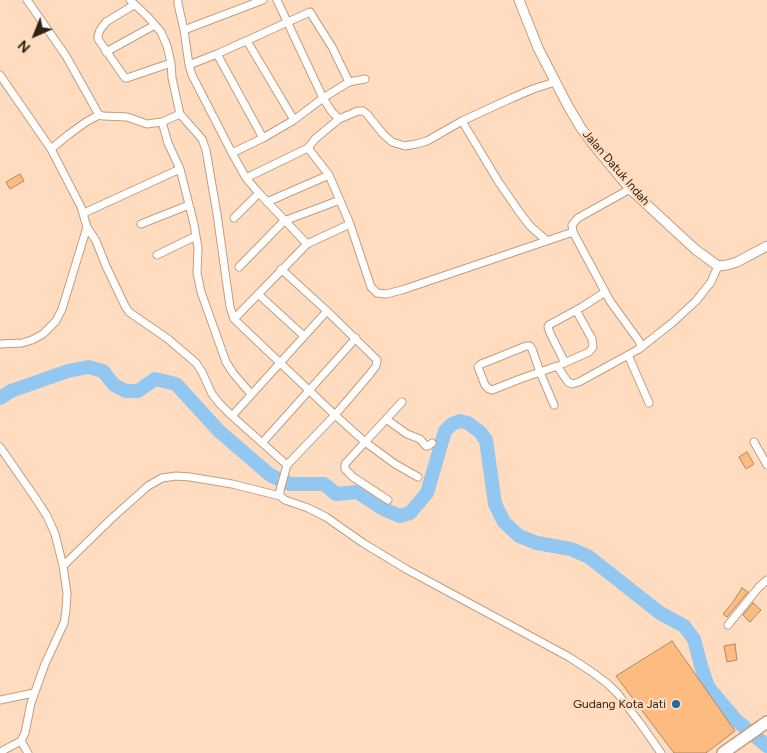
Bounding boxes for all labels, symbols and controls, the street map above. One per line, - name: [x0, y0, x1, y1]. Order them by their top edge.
- north arrow: [10, 10, 60, 60]
- text: N: [14, 36, 34, 56]
- street label: Jalan Datuk Indah: [579, 127, 653, 209]
- place label: Gudang Kota Jati: [573, 697, 666, 711]
- marker: Gudang Kota Jati: [670, 698, 682, 710]

